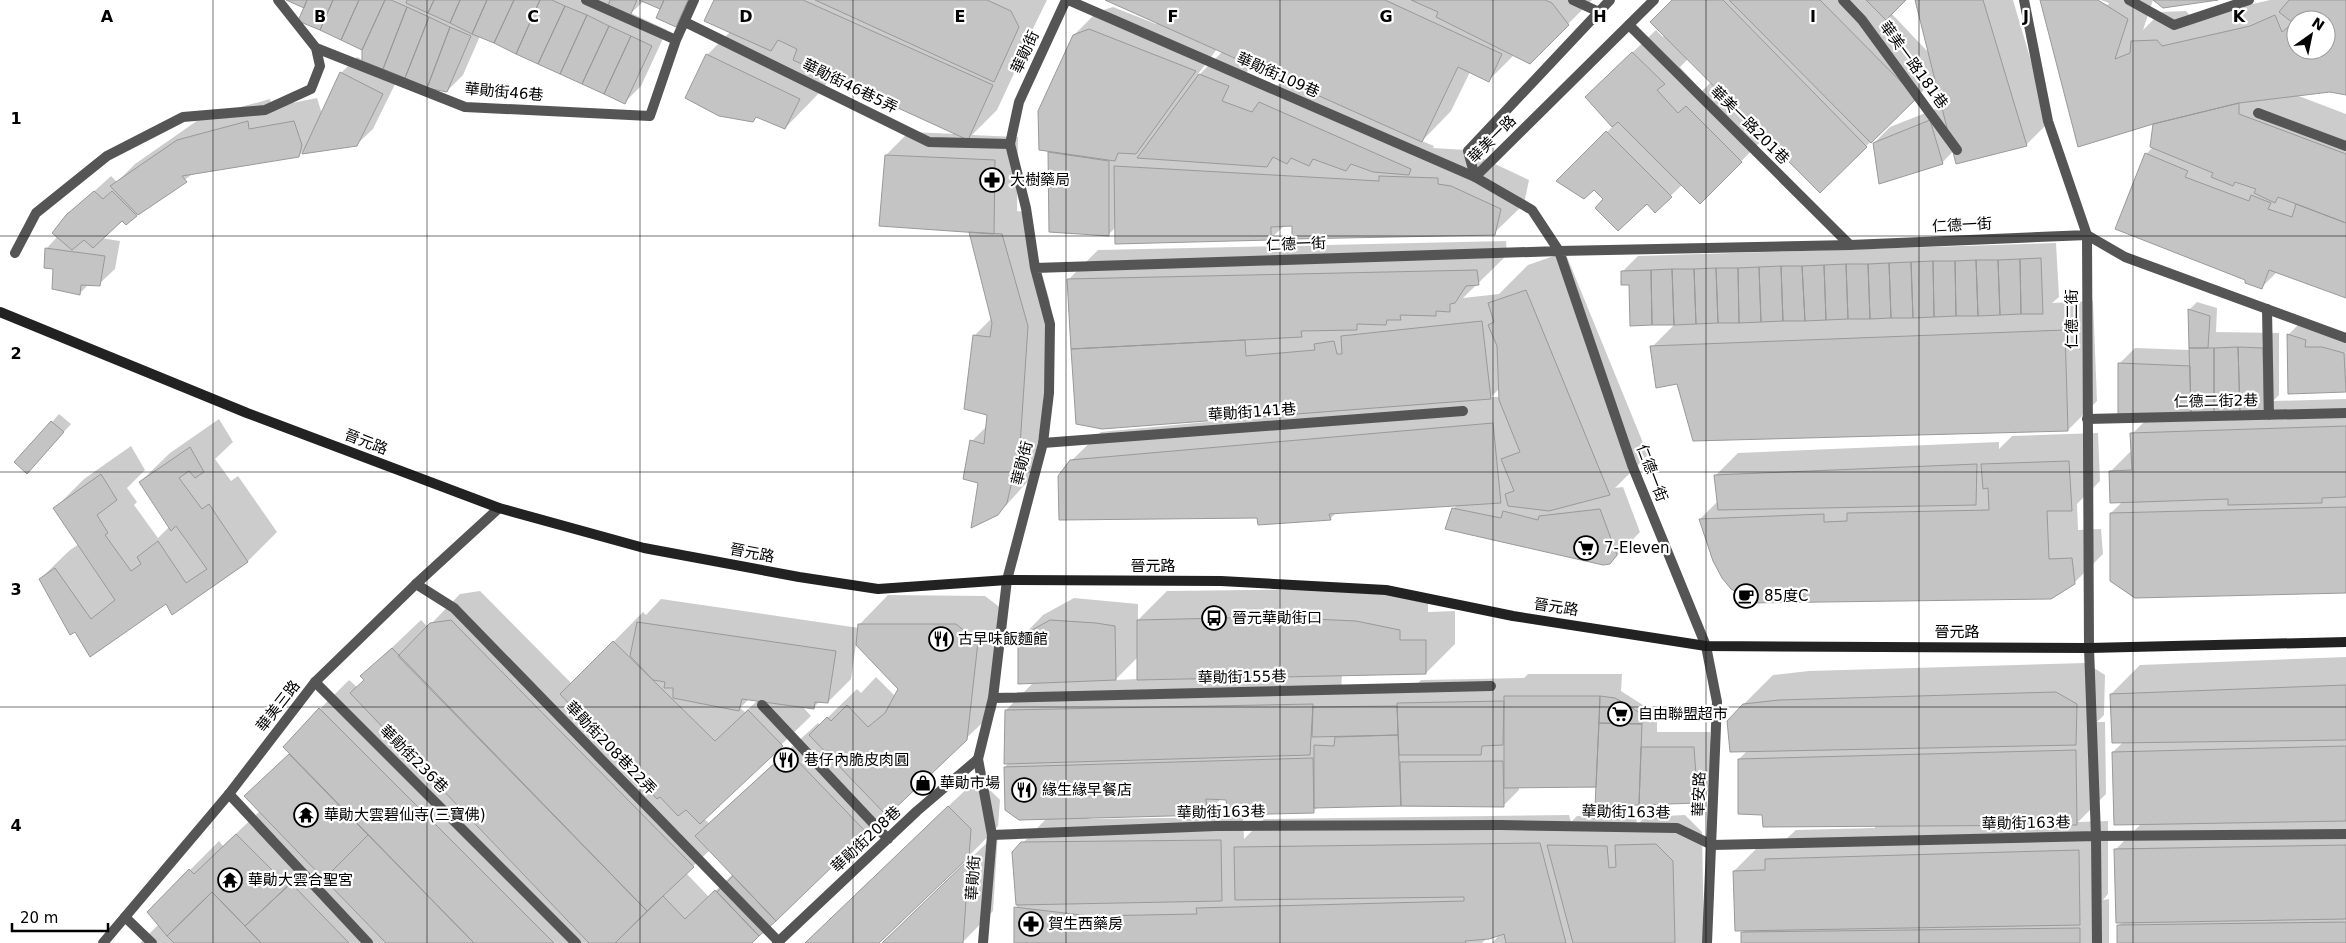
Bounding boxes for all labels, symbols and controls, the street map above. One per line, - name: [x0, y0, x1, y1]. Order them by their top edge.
- text: A: [101, 7, 114, 26]
- text: B: [314, 7, 326, 26]
- text: C: [527, 7, 539, 26]
- text: D: [739, 7, 753, 26]
- text: E: [955, 7, 965, 26]
- text: F: [1168, 7, 1178, 26]
- text: G: [1379, 7, 1393, 26]
- text: H: [1593, 7, 1607, 26]
- text: I: [1810, 7, 1816, 26]
- text: J: [2022, 7, 2029, 26]
- text: K: [2233, 7, 2246, 26]
- north arrow: [2286, 10, 2336, 60]
- text: N: [2309, 14, 2327, 34]
- street label: 華美一路181巷: [1876, 18, 1952, 112]
- street label: 華勛街: [1007, 28, 1043, 76]
- street label: 華勛街109巷: [1234, 49, 1322, 101]
- street label: 華勛街46巷5弄: [799, 55, 901, 117]
- street label: 華勛街46巷: [464, 80, 544, 104]
- street label: 華美一路201巷: [1707, 82, 1793, 168]
- text: 1: [10, 109, 22, 128]
- street label: 華美一路: [1464, 111, 1520, 167]
- pharmacy icon: 大樹藥局: [979, 167, 1005, 193]
- place label: 大樹藥局: [1010, 171, 1070, 189]
- street label: 仁德一街: [1932, 214, 1992, 236]
- street label: 仁德一街: [1266, 234, 1326, 254]
- street label: 仁德二街: [2063, 289, 2081, 349]
- text: 2: [10, 344, 22, 363]
- street label: 仁德二街2巷: [2174, 391, 2258, 411]
- street label: 華勛街141巷: [1207, 400, 1297, 424]
- street label: 晉元路: [342, 426, 390, 458]
- street label: 華勛街: [1008, 439, 1036, 487]
- street label: 仁德一街: [1633, 442, 1671, 504]
- supermarket icon: 7-Eleven: [1573, 535, 1599, 561]
- place label: 7-Eleven: [1604, 539, 1669, 557]
- street label: 晉元路: [728, 540, 776, 566]
- street label: 晉元路: [1130, 557, 1176, 575]
- text: 3: [10, 580, 22, 599]
- cafe icon: 85度C: [1733, 583, 1759, 609]
- place label: 85度C: [1764, 587, 1809, 605]
- street label: 晉元路: [1532, 595, 1580, 619]
- bus stop icon: 晉元華勛街口: [1201, 605, 1227, 631]
- place label: 晉元華勛街口: [1232, 609, 1322, 627]
- street label: 晉元路: [1934, 623, 1980, 641]
- restaurant icon: 古早味飯麵館: [928, 626, 954, 652]
- place label: 古早味飯麵館: [958, 630, 1048, 648]
- street label: 華勛街155巷: [1198, 667, 1286, 687]
- street label: 華美三路: [252, 677, 304, 735]
- street label: 華勛街208巷22弄: [562, 698, 660, 798]
- supermarket icon: 自由聯盟超市: [1607, 701, 1633, 727]
- place label: 自由聯盟超市: [1638, 705, 1728, 723]
- street label: 華勛街236巷: [376, 721, 452, 797]
- restaurant icon: 巷仔內脆皮肉圓: [773, 747, 799, 773]
- place label: 巷仔內脆皮肉圓: [804, 751, 909, 769]
- shop icon: 華勛市場: [910, 770, 936, 796]
- street label: 華安路: [1689, 771, 1709, 817]
- place label: 華勛市場: [940, 774, 1000, 792]
- restaurant icon: 緣生緣早餐店: [1011, 777, 1037, 803]
- place label: 緣生緣早餐店: [1042, 781, 1132, 799]
- temple icon: 華勛大雲碧仙寺(三寶佛): [293, 802, 319, 828]
- street label: 華勛街208巷: [827, 802, 905, 876]
- street label: 華勛街163巷: [1177, 802, 1265, 822]
- street label: 華勛街163巷: [1582, 802, 1670, 822]
- place label: 華勛大雲碧仙寺(三寶佛): [324, 806, 486, 824]
- street label: 華勛街163巷: [1982, 813, 2070, 833]
- text: 4: [10, 816, 22, 835]
- street label: 華勛街: [962, 855, 984, 901]
- temple icon: 華勛大雲合聖宮: [217, 867, 243, 893]
- place label: 華勛大雲合聖宮: [248, 871, 353, 889]
- scale bar: [12, 900, 109, 932]
- text: 20 m: [20, 909, 58, 927]
- pharmacy icon: 賀生西藥房: [1018, 911, 1044, 937]
- place label: 賀生西藥房: [1048, 915, 1123, 933]

